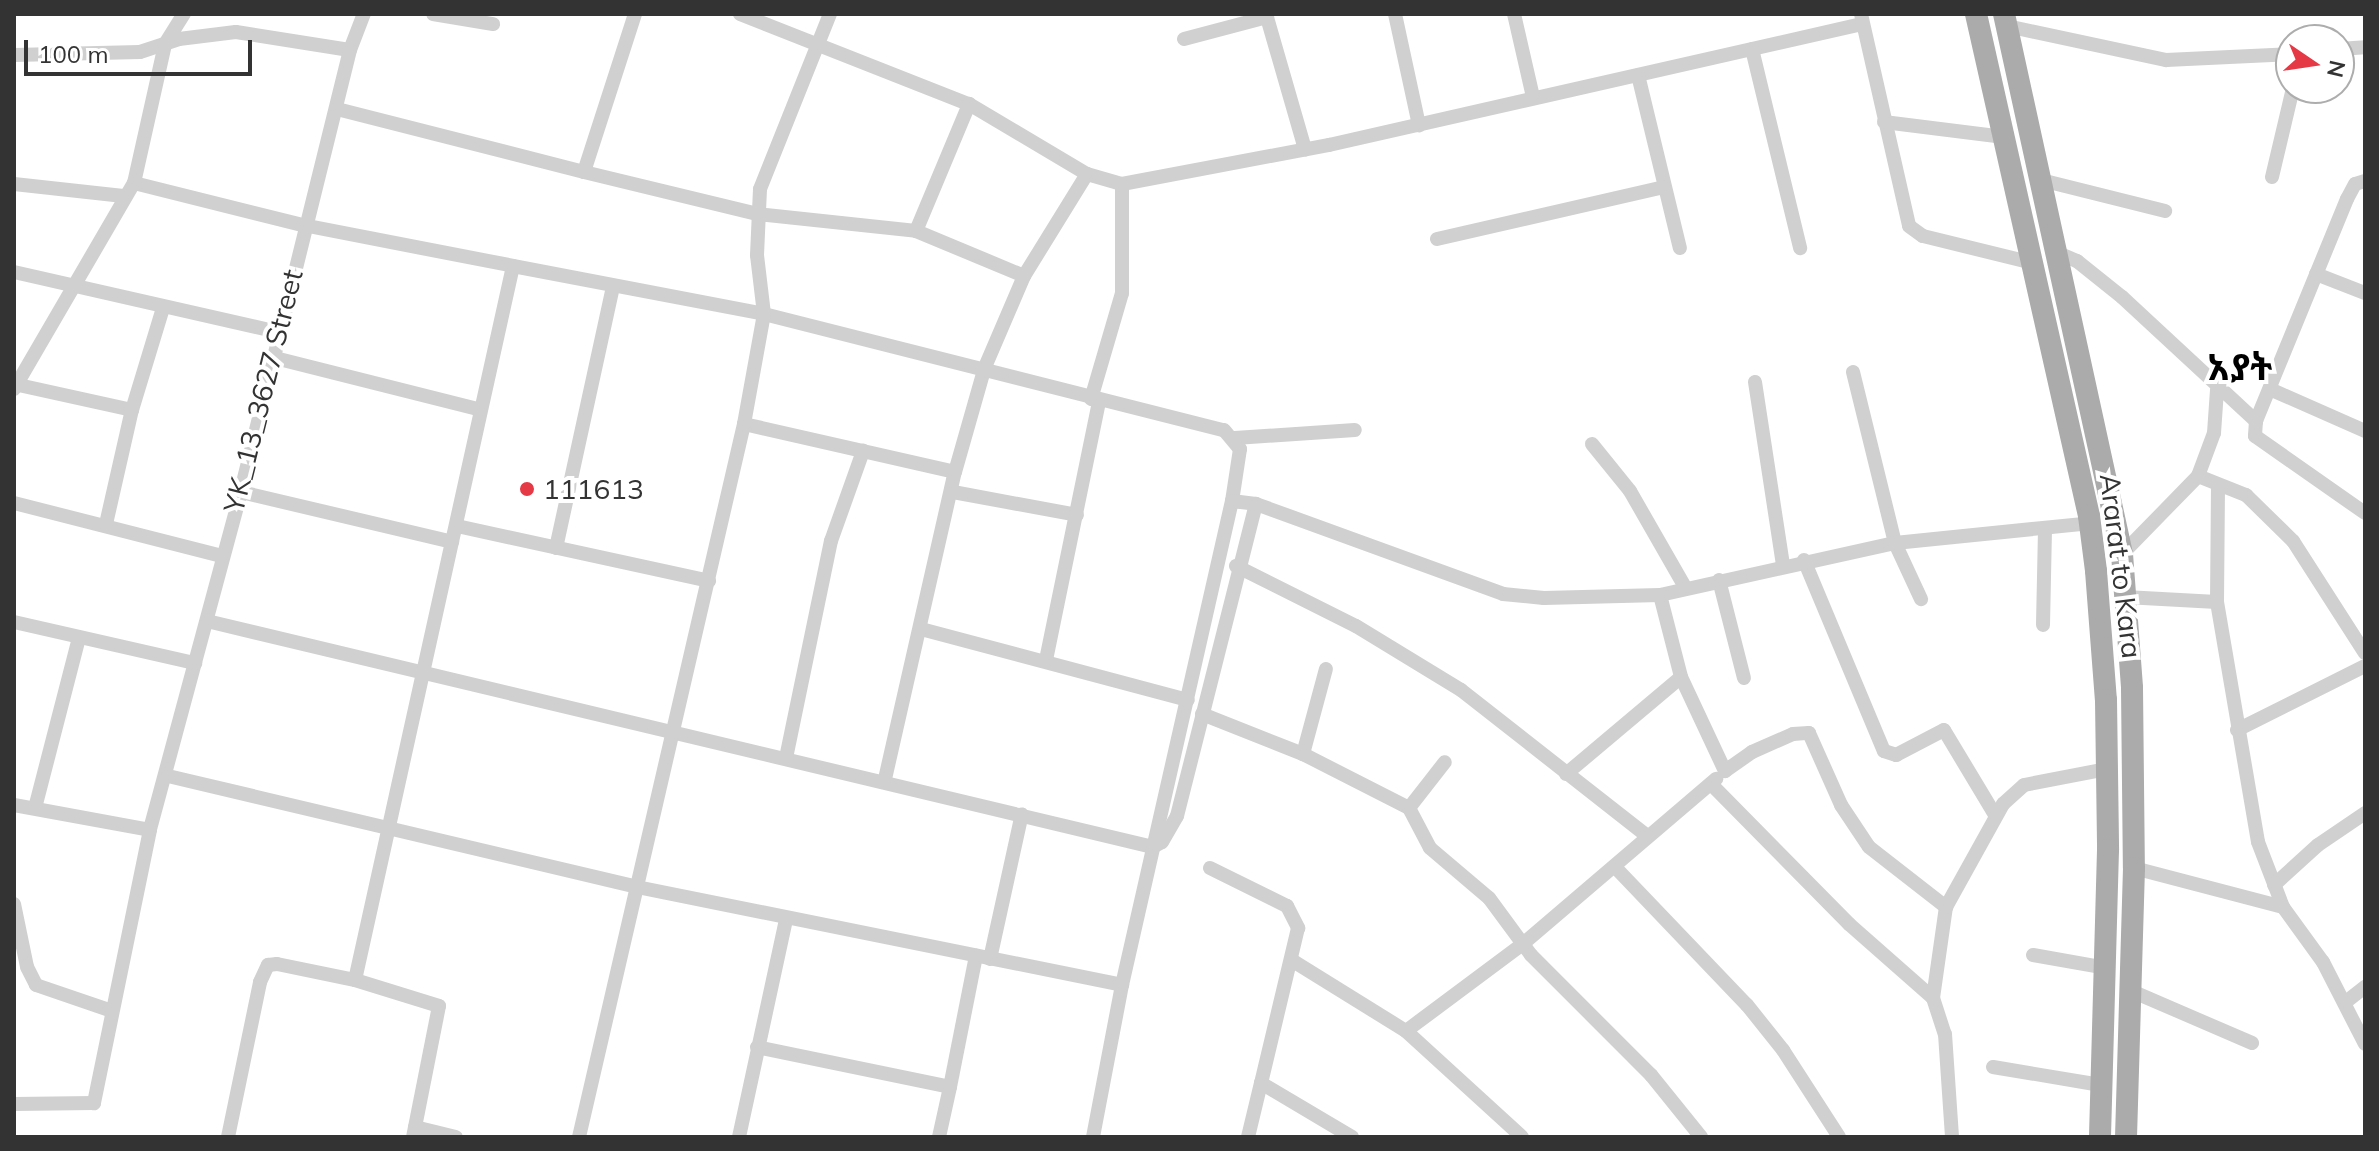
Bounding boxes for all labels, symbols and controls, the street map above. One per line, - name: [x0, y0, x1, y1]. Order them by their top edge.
- scale bar: [28, 24, 256, 74]
- north arrow: [2275, 24, 2355, 104]
- text: 100 m: [38, 39, 109, 69]
- text: N: [2321, 58, 2352, 80]
- street label: YK_13_3627 Street: [217, 266, 309, 516]
- district label: አያት: [2208, 345, 2272, 389]
- place label: 111613: [543, 472, 644, 506]
- street label: Ararat to Kara: [2093, 472, 2149, 660]
- marker: 111613: [518, 480, 536, 498]

